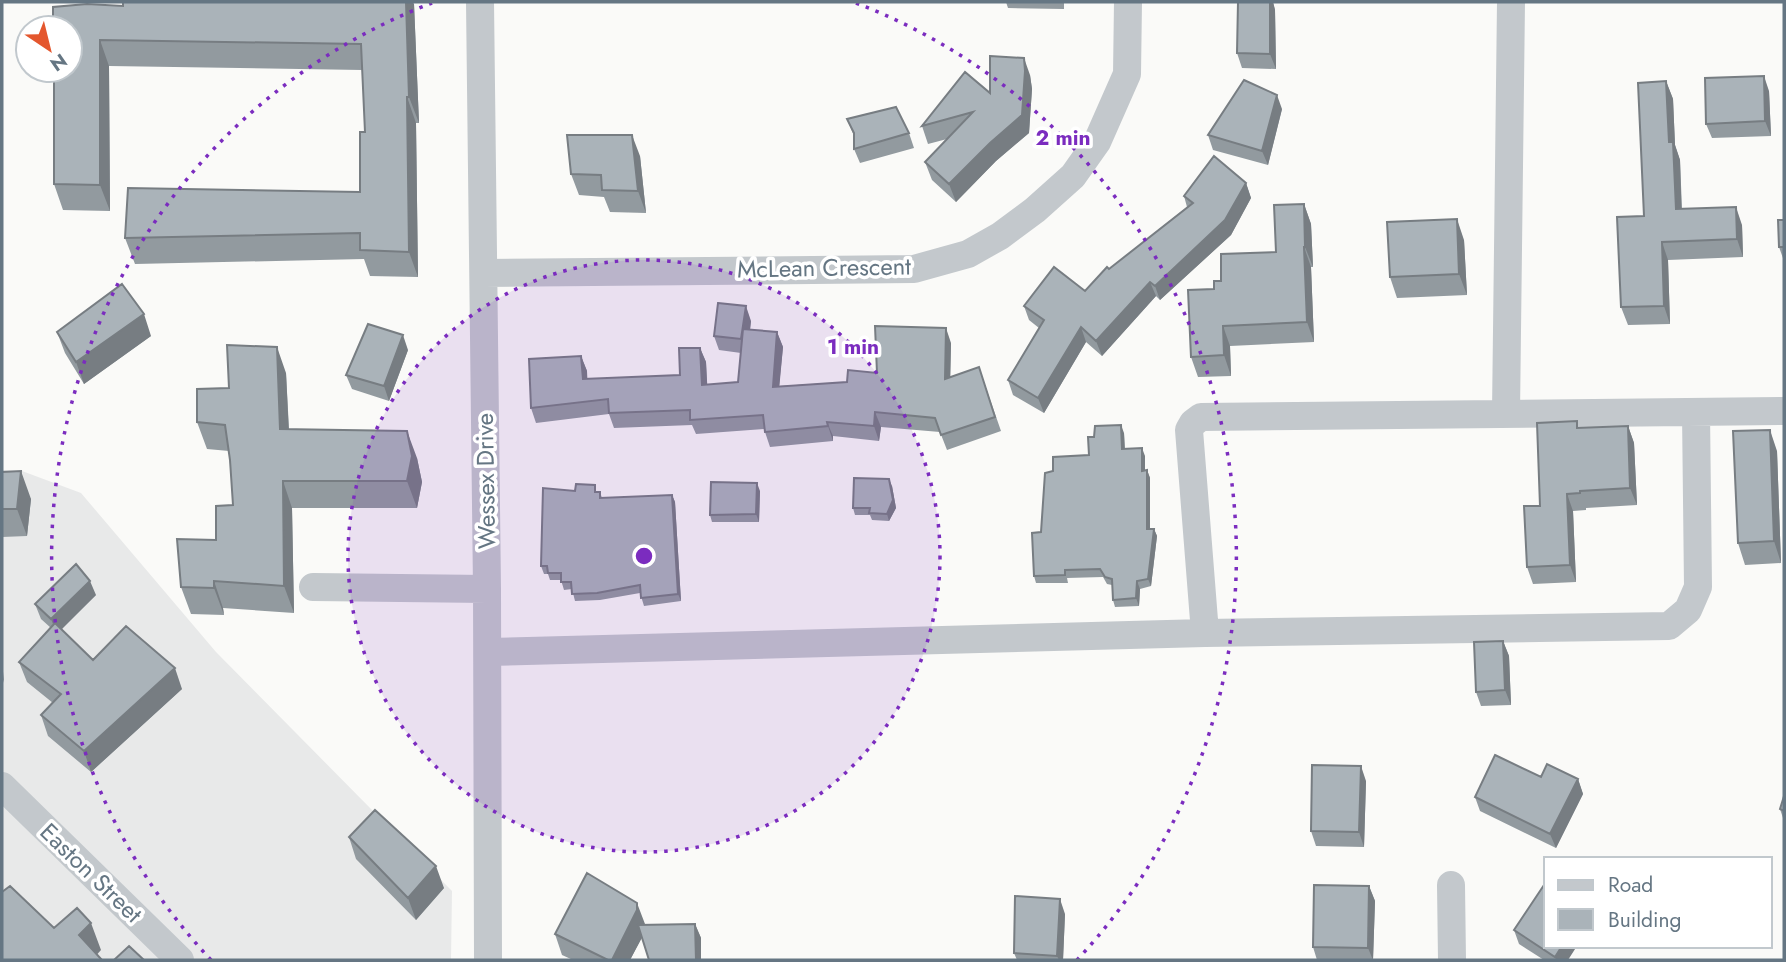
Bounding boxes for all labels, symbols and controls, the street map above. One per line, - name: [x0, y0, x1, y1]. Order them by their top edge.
- north arrow: [14, 14, 84, 84]
- text: N: [45, 47, 72, 78]
- text: 2 min: [1035, 123, 1091, 153]
- street label: McLean Crescent: [737, 248, 911, 287]
- text: 1 min: [827, 332, 879, 362]
- street label: Wessex Drive: [467, 413, 504, 549]
- centre of rings: [632, 544, 656, 568]
- street label: Easton Street: [32, 815, 151, 931]
- legend: [1544, 857, 1772, 948]
- text: Road: [1608, 870, 1653, 900]
- text: Building: [1608, 905, 1681, 935]

